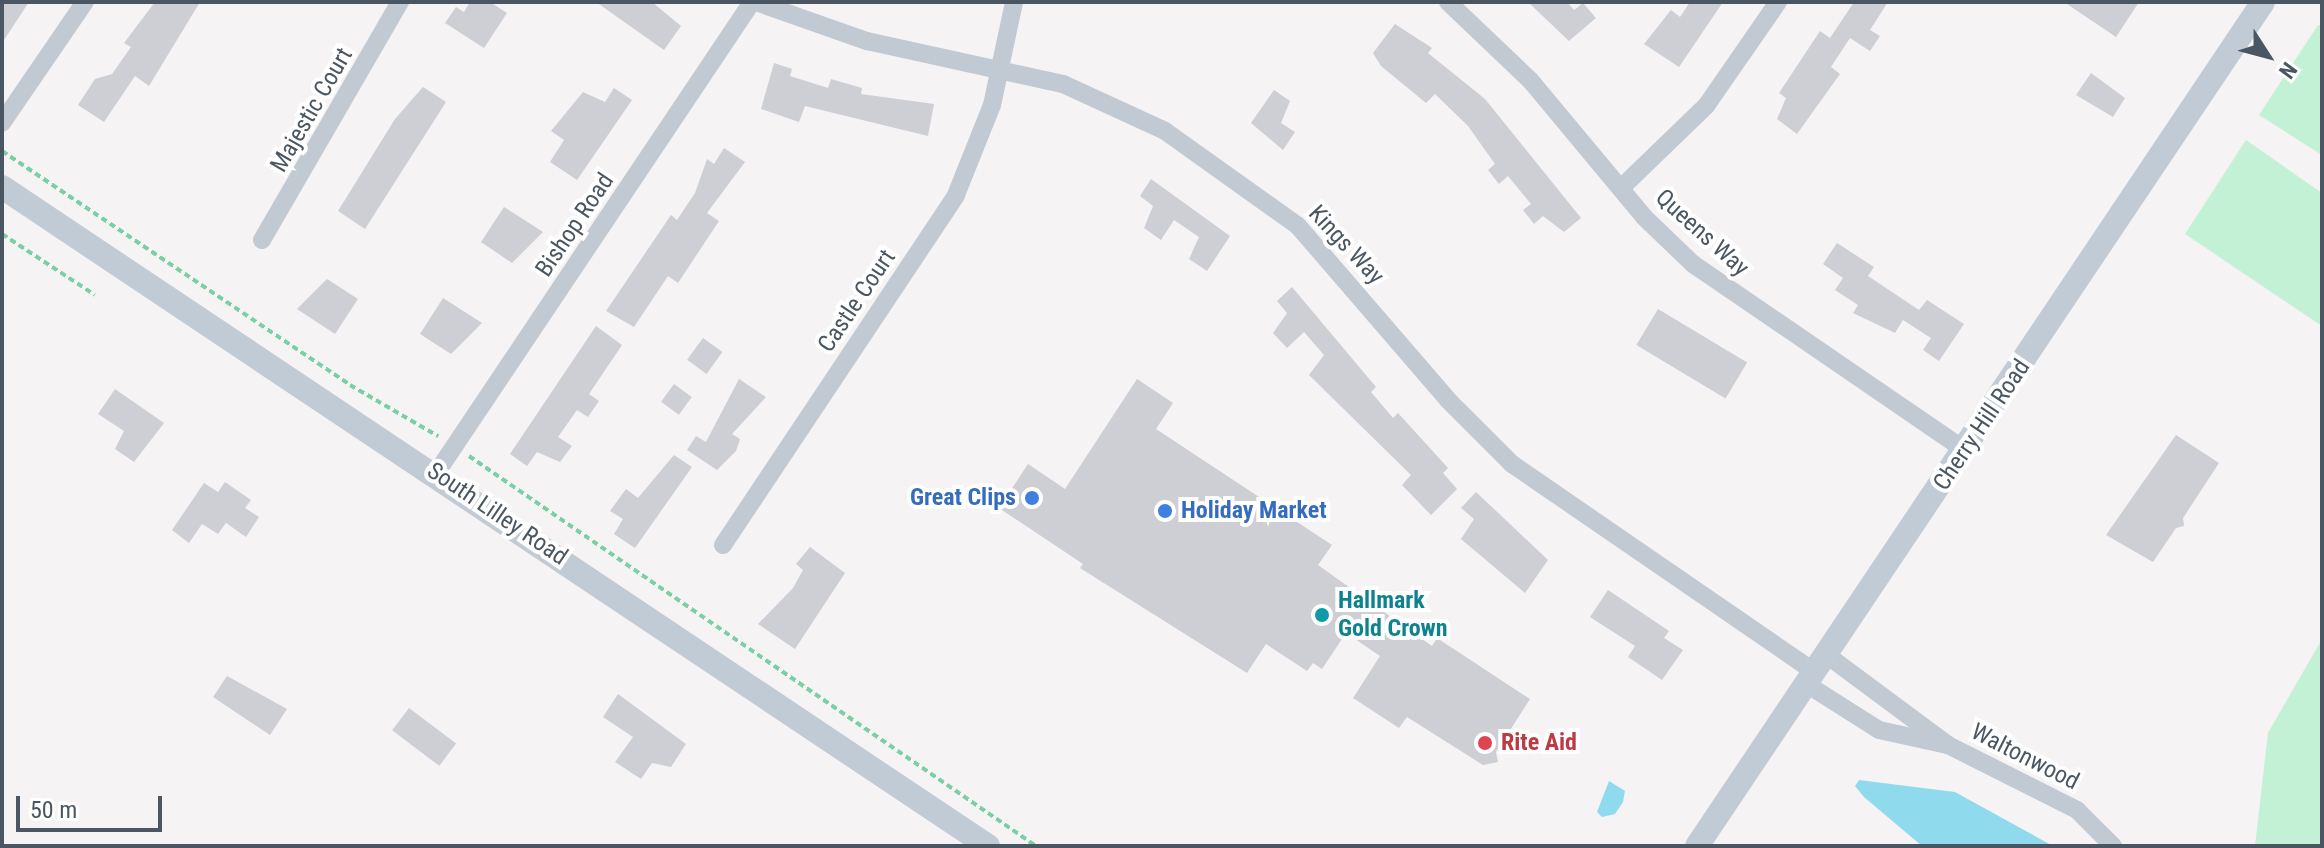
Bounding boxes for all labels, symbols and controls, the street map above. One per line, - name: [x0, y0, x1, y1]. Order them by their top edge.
- north arrow: [2228, 16, 2308, 96]
- street label: Majestic Court: [265, 43, 359, 177]
- text: N: [2274, 58, 2302, 83]
- street label: Bishop Road: [530, 168, 620, 282]
- street label: Queens Way: [1649, 184, 1755, 282]
- street label: Kings Way: [1302, 199, 1390, 291]
- street label: Castle Court: [812, 244, 902, 358]
- street label: Cherry Hill Road: [1928, 354, 2036, 496]
- street label: South Lilley Road: [421, 456, 573, 572]
- place label: Great Clips: [910, 484, 1016, 512]
- marker: Great Clips: [1023, 489, 1041, 507]
- place label: Holiday Market: [1181, 497, 1327, 525]
- marker: Holiday Market: [1156, 502, 1174, 520]
- place label: Hallmark Gold Crown: [1338, 587, 1448, 643]
- marker: Hallmark Gold Crown: [1313, 606, 1331, 624]
- street label: Waltonwood: [1966, 718, 2084, 796]
- place label: Rite Aid: [1501, 729, 1577, 757]
- marker: Rite Aid: [1476, 734, 1494, 752]
- scale bar: [20, 780, 166, 830]
- text: 50 m: [30, 796, 77, 824]

